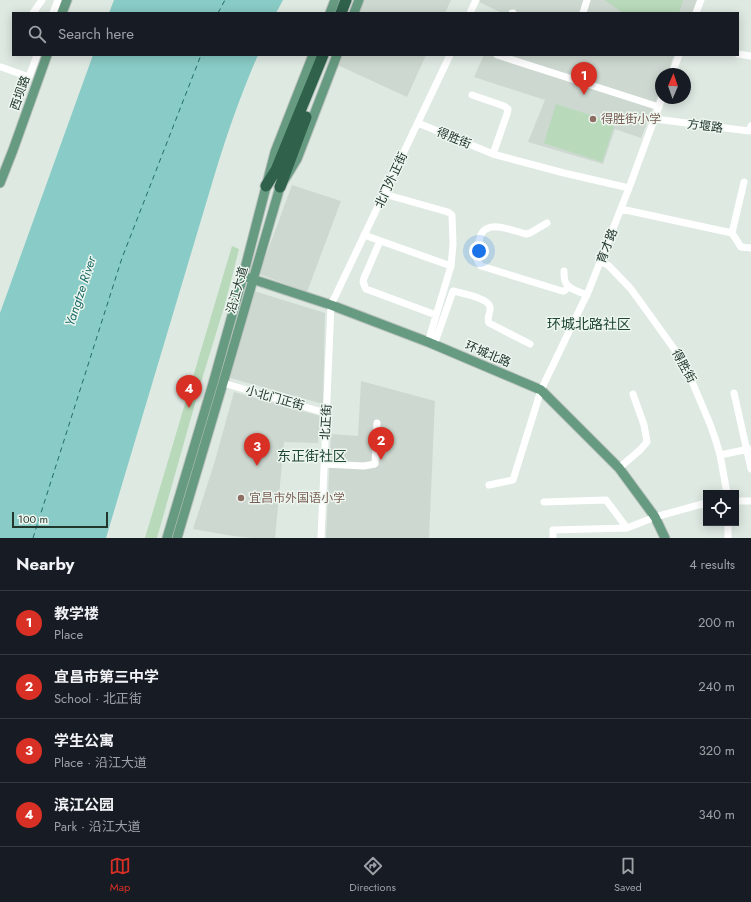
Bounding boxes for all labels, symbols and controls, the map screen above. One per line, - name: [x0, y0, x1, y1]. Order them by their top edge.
- search box: [12, 12, 739, 56]
- icon: search: [26, 23, 48, 45]
- text: Search here: [58, 23, 134, 45]
- pin: 1: [571, 62, 597, 95]
- north arrow: [655, 68, 691, 104]
- street label: 西坝路: [6, 73, 34, 113]
- place label: 得胜街小学: [601, 110, 661, 128]
- marker: 得胜街小学: [588, 114, 598, 124]
- street label: 方堰路: [686, 115, 724, 137]
- street label: 得胜街: [434, 123, 474, 153]
- street label: 北门外正街: [370, 149, 412, 211]
- street label: 育才路: [592, 226, 622, 266]
- your location: [469, 241, 489, 261]
- water label: Yangtze River: [60, 253, 101, 328]
- street label: 沿江大道: [222, 264, 252, 316]
- district label: 环城北路社区: [547, 314, 631, 334]
- street label: 环城北路: [462, 336, 514, 372]
- street label: 得胜街: [667, 346, 701, 386]
- pin: 4: [176, 375, 202, 408]
- street label: 小北门正街: [244, 381, 306, 415]
- street label: 北正街: [316, 404, 336, 440]
- pin: 2: [368, 427, 394, 460]
- pin: 3: [244, 433, 270, 466]
- district label: 东正街社区: [277, 446, 347, 466]
- place label: 宜昌市外国语小学: [249, 489, 345, 507]
- map controls: [703, 490, 739, 526]
- button: locate: [703, 490, 739, 526]
- marker: 宜昌市外国语小学: [236, 493, 246, 503]
- scale bar: [12, 510, 108, 529]
- text: 100 m: [18, 511, 48, 527]
- text: Nearby: [16, 552, 74, 576]
- text: 4 results: [689, 555, 735, 574]
- text: 教学楼: [54, 603, 99, 625]
- text: 1: [26, 613, 32, 632]
- text: 200 m: [698, 613, 735, 632]
- text: Place: [54, 625, 83, 644]
- text: 宜昌市第三中学: [54, 666, 159, 688]
- text: 2: [25, 677, 33, 696]
- text: 240 m: [698, 677, 735, 696]
- text: School · 北正街: [54, 689, 142, 708]
- text: 学生公寓: [54, 730, 114, 752]
- text: 3: [25, 741, 33, 760]
- text: 320 m: [699, 741, 735, 760]
- text: Place · 沿江大道: [54, 753, 147, 772]
- text: 滨江公园: [54, 794, 114, 816]
- text: 4: [24, 805, 34, 824]
- text: 340 m: [698, 805, 735, 824]
- text: Park · 沿江大道: [54, 817, 141, 836]
- tab: Map: [109, 855, 131, 895]
- tab: Directions: [349, 855, 396, 895]
- tab: Saved: [614, 855, 642, 895]

